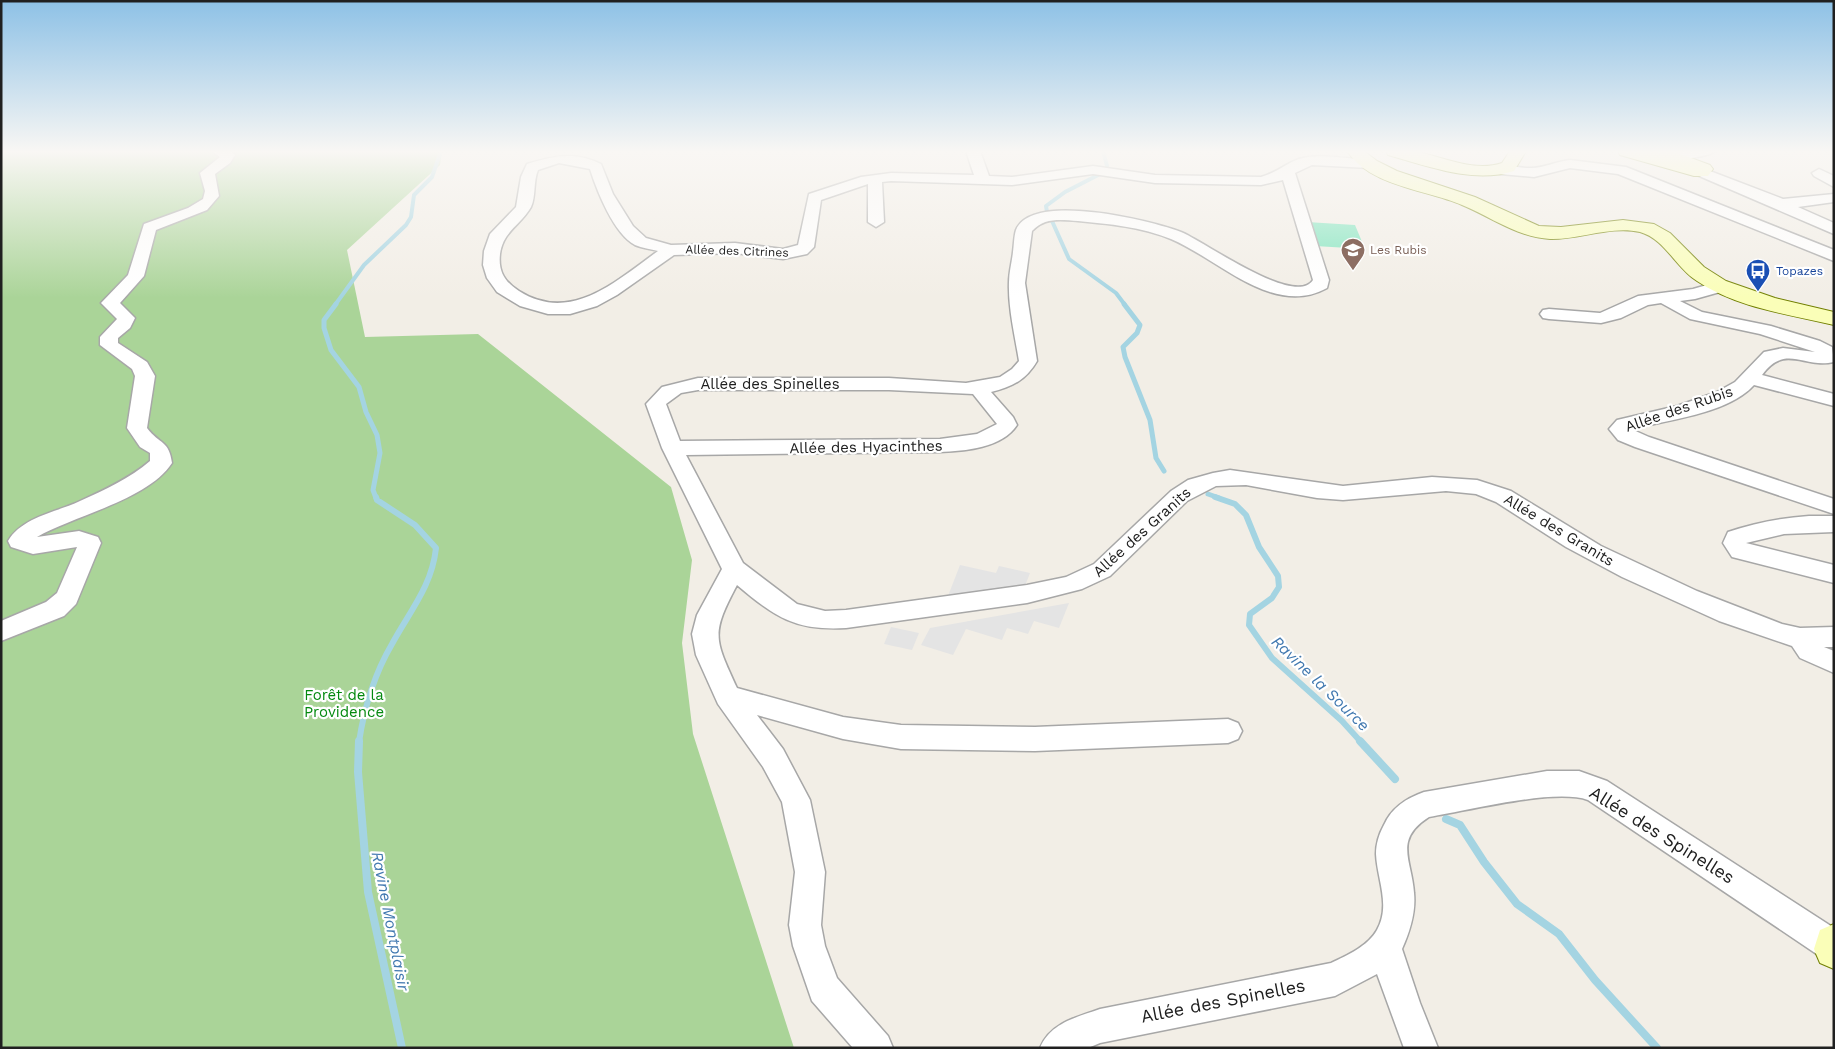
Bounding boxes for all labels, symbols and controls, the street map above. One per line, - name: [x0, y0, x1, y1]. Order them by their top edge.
- school or university icon: Les Rubis: [1340, 237, 1366, 271]
- street label: Allée des Citrines: [685, 242, 789, 260]
- place label: Les Rubis: [1370, 243, 1427, 257]
- bus stop icon: Topazes: [1745, 258, 1771, 292]
- place label: Topazes: [1776, 264, 1823, 278]
- street label: Allée des Spinelles: [700, 375, 840, 393]
- street label: Allée des Rubis: [1623, 382, 1735, 436]
- street label: Allée des Hyacinthes: [789, 437, 943, 457]
- street label: Allée des Granits: [1089, 483, 1195, 581]
- street label: Allée des Granits: [1501, 490, 1617, 570]
- water label: Ravine la Source: [1268, 632, 1374, 735]
- park label: Forêt de la Providence: [304, 686, 384, 721]
- street label: Allée des Spinelles: [1586, 781, 1739, 888]
- water label: Ravine Montplaisir: [368, 850, 413, 993]
- street label: Allée des Spinelles: [1139, 974, 1307, 1027]

